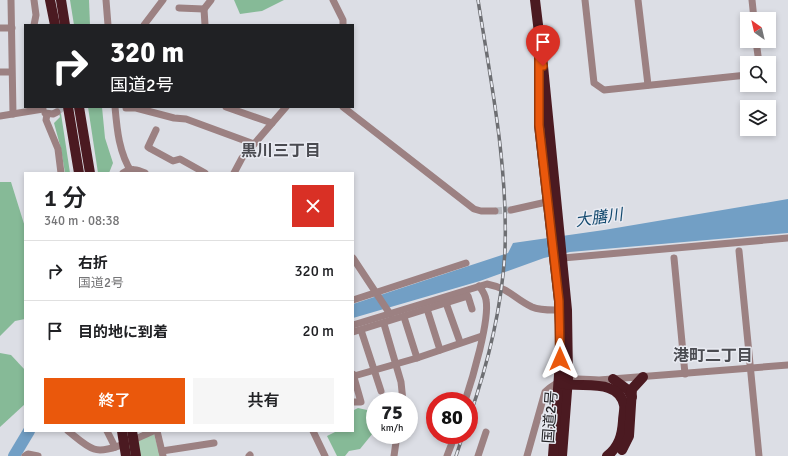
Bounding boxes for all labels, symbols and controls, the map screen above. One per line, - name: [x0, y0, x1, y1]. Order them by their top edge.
- north arrow: [740, 12, 776, 48]
- map controls: [740, 12, 776, 136]
- pin: [526, 25, 560, 66]
- icon: arrive: [532, 31, 554, 53]
- text: 320 m: [110, 36, 184, 70]
- icon: right: [44, 40, 96, 92]
- button: search: [740, 56, 776, 92]
- text: 国道2号: [110, 74, 174, 96]
- button: layers: [740, 100, 776, 136]
- district label: 黒川三丁目: [241, 141, 321, 161]
- text: 1 分: [44, 183, 86, 213]
- button: close: [292, 185, 334, 227]
- water label: 大膳川: [574, 204, 626, 231]
- text: 340 m · 08:38: [44, 213, 120, 229]
- text: 右折: [78, 254, 108, 272]
- icon: right: [44, 260, 66, 282]
- text: 320 m: [294, 262, 334, 280]
- text: 国道2号: [78, 275, 124, 291]
- icon: arrive: [44, 320, 66, 342]
- text: 20 m: [303, 322, 334, 340]
- text: 目的地に到着: [78, 323, 168, 341]
- position arrow: [539, 338, 581, 380]
- district label: 港町二丁目: [673, 346, 753, 366]
- button: 終了: [44, 378, 185, 424]
- button: 共有: [193, 378, 334, 424]
- street label: 国道2号: [539, 390, 561, 444]
- speed limit sign: 80: [426, 392, 478, 444]
- text: 75: [381, 400, 403, 425]
- text: km/h: [381, 422, 403, 434]

